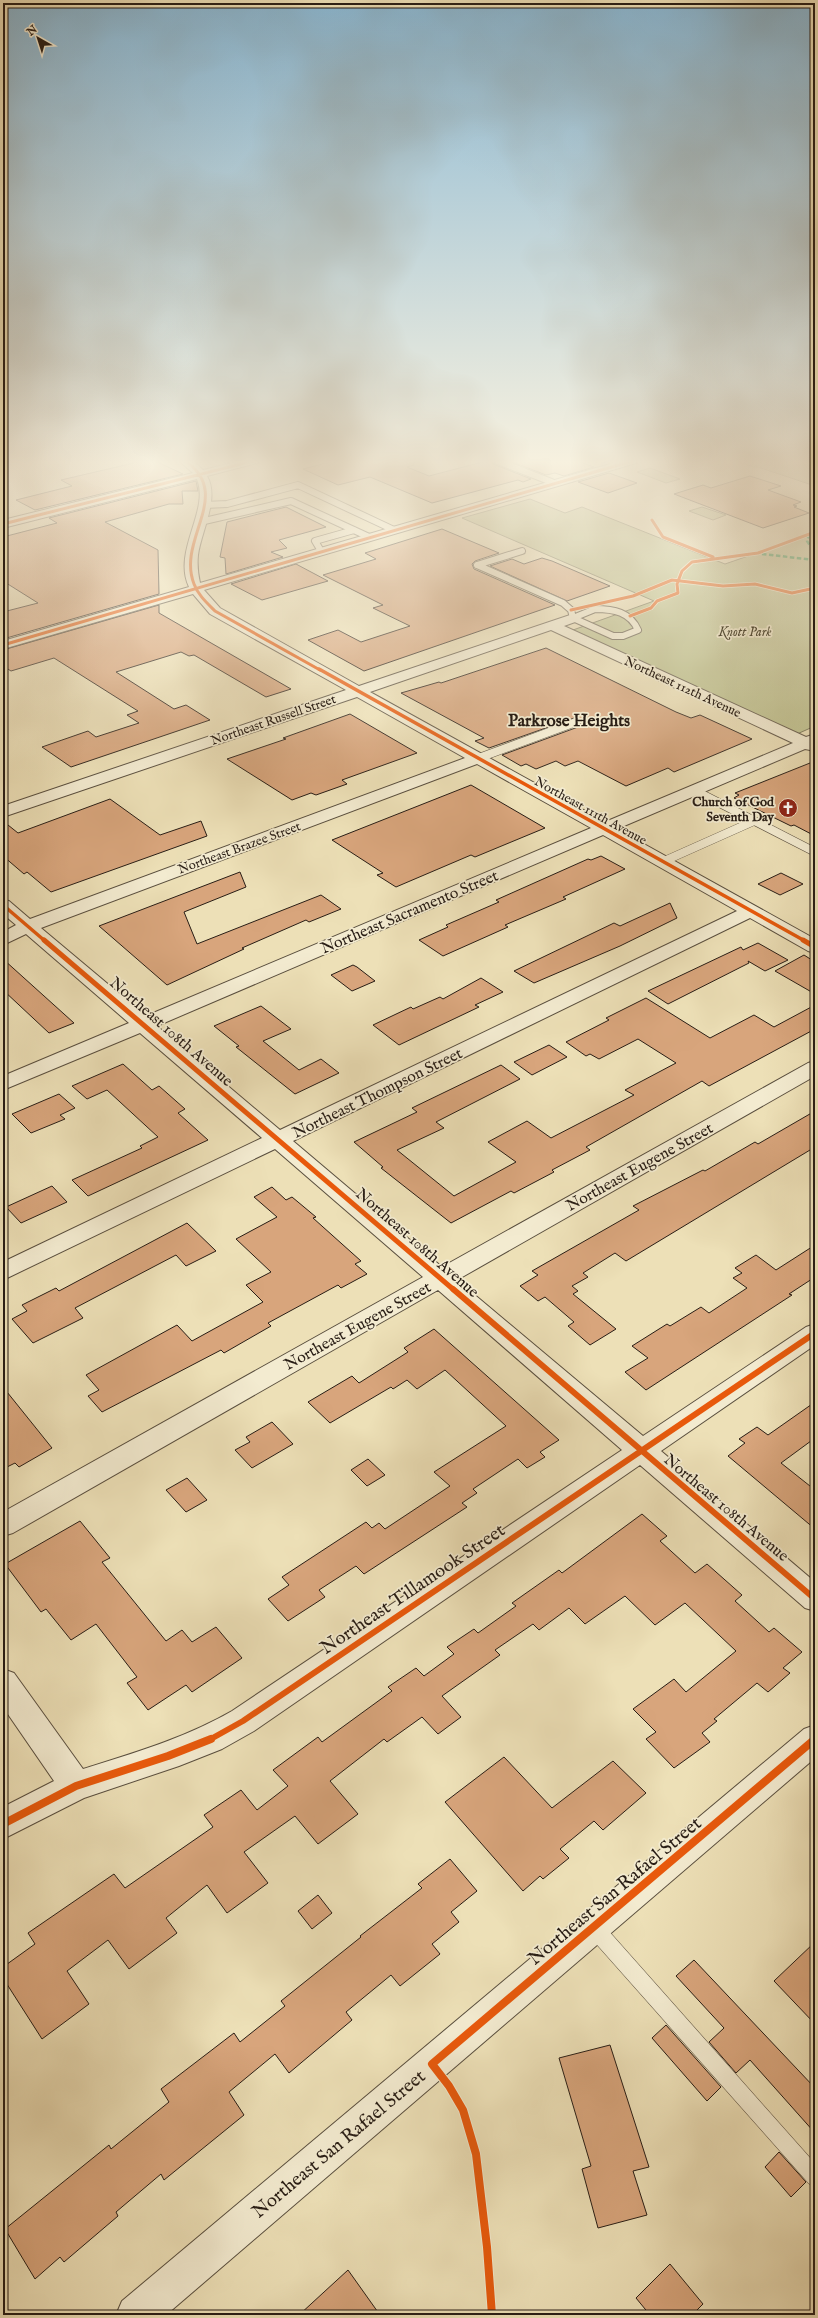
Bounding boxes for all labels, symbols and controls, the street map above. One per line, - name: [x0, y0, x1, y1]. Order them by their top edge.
- north arrow: [18, 18, 58, 58]
- text: N: [23, 22, 41, 40]
- park label: Knott Park: [718, 624, 772, 641]
- street label: Northeast 112th Avenue: [621, 653, 744, 722]
- street label: Northeast Russell Street: [209, 691, 339, 750]
- district label: Parkrose Heights: [508, 711, 630, 732]
- street label: Northeast 111th Avenue: [531, 773, 649, 849]
- place label: Church of God Seventh Day: [692, 794, 775, 826]
- church icon: Church of God Seventh Day: [777, 797, 799, 819]
- street label: Northeast Brazee Street: [176, 818, 304, 879]
- street label: Northeast Sacramento Street: [318, 866, 502, 959]
- street label: Northeast 108th Avenue: [105, 973, 237, 1092]
- street label: Northeast Thompson Street: [290, 1044, 467, 1144]
- street label: Northeast Eugene Street: [563, 1119, 717, 1217]
- street label: Northeast 108th Avenue: [351, 1184, 483, 1303]
- street label: Northeast Eugene Street: [281, 1278, 435, 1376]
- street label: Northeast 108th Avenue: [659, 1450, 792, 1567]
- street label: Northeast Tillamook Street: [316, 1518, 511, 1661]
- street label: Northeast San Rafael Street: [524, 1812, 707, 1971]
- street label: Northeast San Rafael Street: [248, 2065, 431, 2224]

